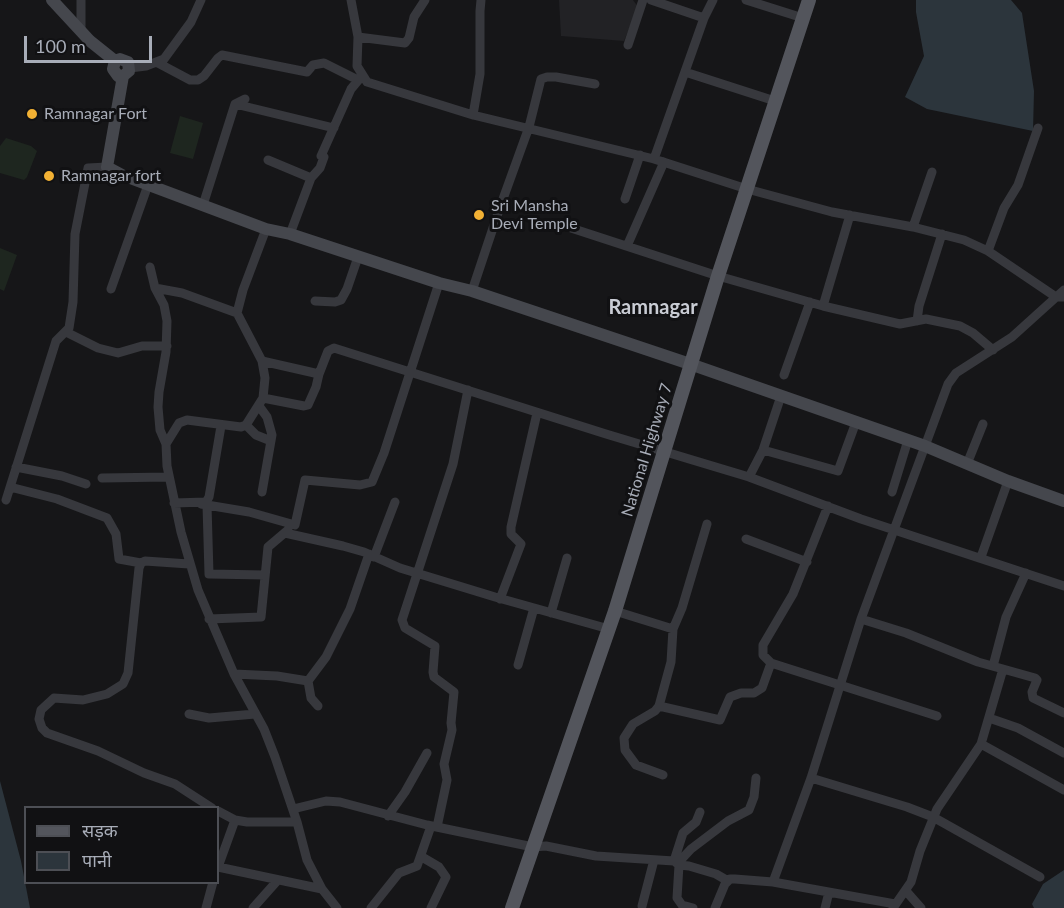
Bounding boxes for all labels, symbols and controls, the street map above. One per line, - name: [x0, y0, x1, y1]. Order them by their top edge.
- scale bar: [27, 24, 154, 62]
- text: 100 m: [35, 35, 86, 57]
- place label: Ramnagar Fort: [44, 104, 147, 124]
- marker: Ramnagar Fort: [25, 107, 39, 121]
- place label: Ramnagar fort: [61, 166, 161, 186]
- marker: Ramnagar fort: [42, 169, 56, 183]
- place label: Sri Mansha Devi Temple: [491, 196, 578, 234]
- marker: Sri Mansha Devi Temple: [472, 208, 486, 222]
- district label: Ramnagar: [608, 296, 698, 320]
- street label: National Highway 7: [618, 381, 676, 519]
- legend: [24, 806, 219, 884]
- text: सड़क: [82, 819, 118, 841]
- text: पानी: [82, 849, 112, 871]

